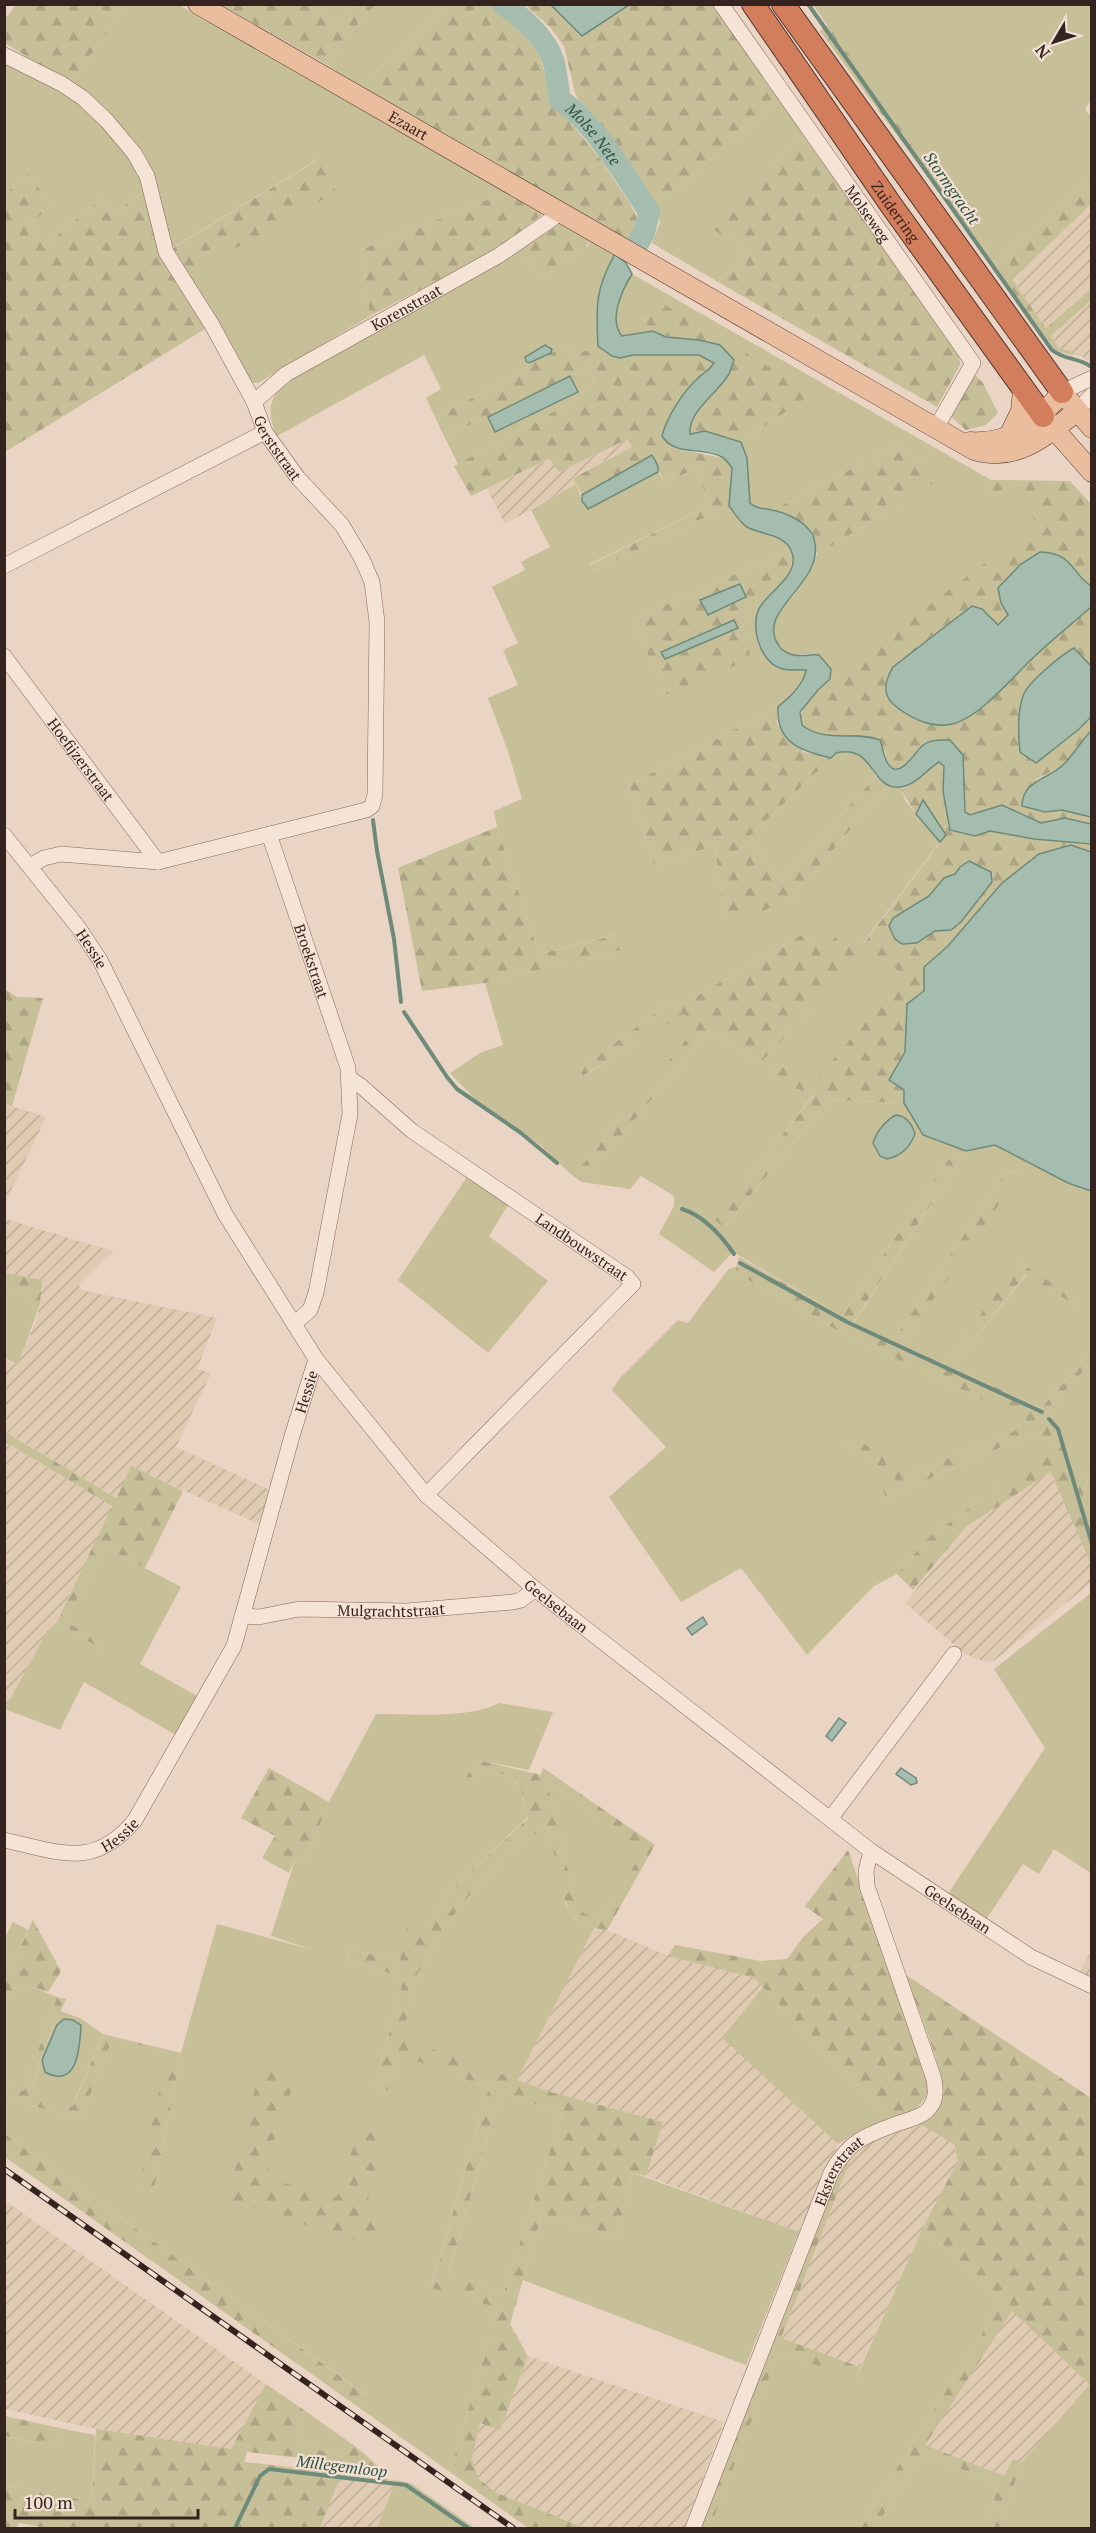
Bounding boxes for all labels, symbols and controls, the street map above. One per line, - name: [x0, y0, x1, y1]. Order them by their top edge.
- north arrow: [1024, 12, 1084, 72]
- text: N: [1030, 40, 1055, 63]
- water label: Molse Nete: [560, 97, 626, 170]
- street label: Ezaart: [385, 106, 432, 145]
- water label: Stormgracht: [919, 147, 986, 229]
- street label: Zuiderring: [867, 177, 925, 247]
- street label: Molseweg: [841, 181, 896, 247]
- street label: Korenstraat: [367, 279, 445, 335]
- street label: Gerststraat: [250, 413, 307, 485]
- street label: Hoefijzerstraat: [44, 714, 119, 805]
- street label: Broekstraat: [290, 921, 334, 1001]
- street label: Hessie: [72, 925, 113, 972]
- street label: Landbouwstraat: [532, 1208, 633, 1285]
- street label: Hessie: [290, 1368, 322, 1415]
- street label: Geelsebaan: [520, 1574, 593, 1637]
- street label: Mulgrachtstraat: [337, 1598, 446, 1621]
- street label: Hessie: [97, 1813, 143, 1856]
- street label: Geelsebaan: [920, 1879, 995, 1938]
- street label: Eksterstraat: [809, 2130, 867, 2208]
- water label: Millegemloop: [294, 2449, 389, 2483]
- scale bar: [15, 2482, 198, 2520]
- text: 100 m: [24, 2490, 73, 2514]

